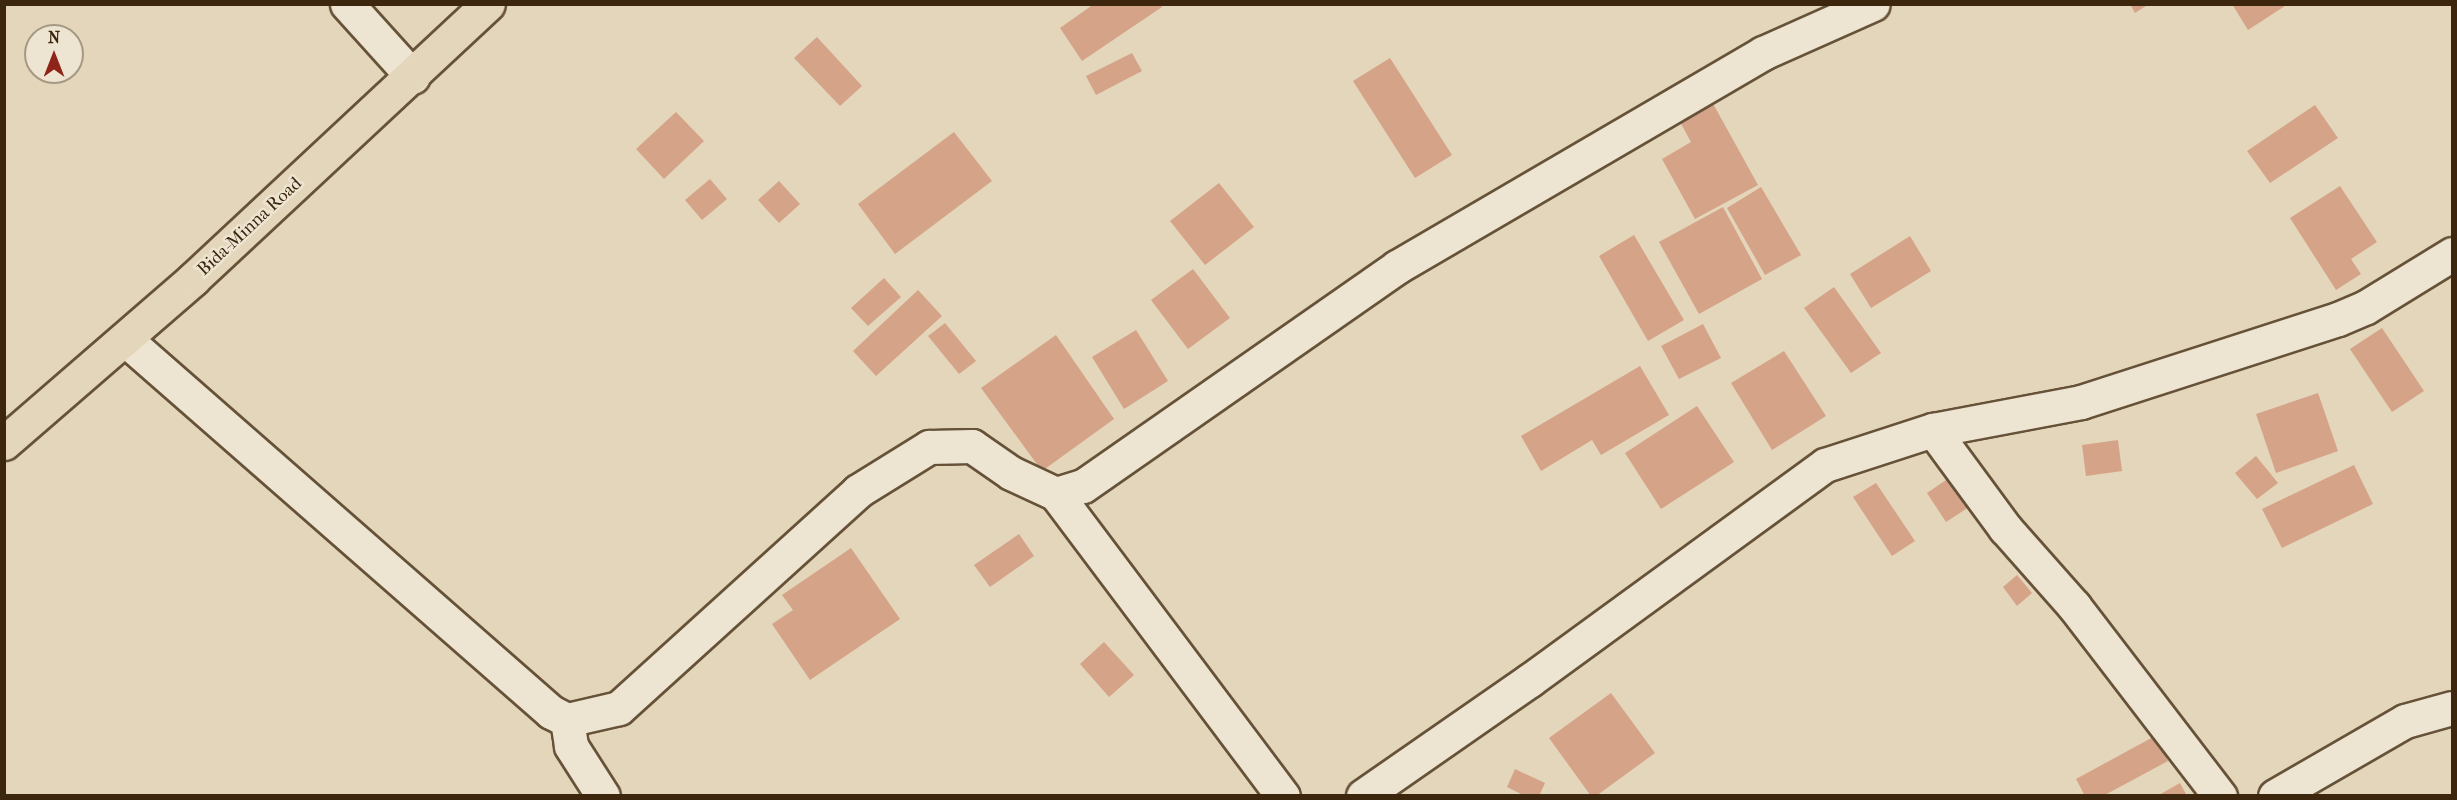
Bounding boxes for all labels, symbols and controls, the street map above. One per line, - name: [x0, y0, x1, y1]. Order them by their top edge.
- north arrow: [24, 24, 84, 84]
- text: N: [48, 28, 60, 47]
- street label: Bida-Minna Road: [193, 173, 307, 281]

